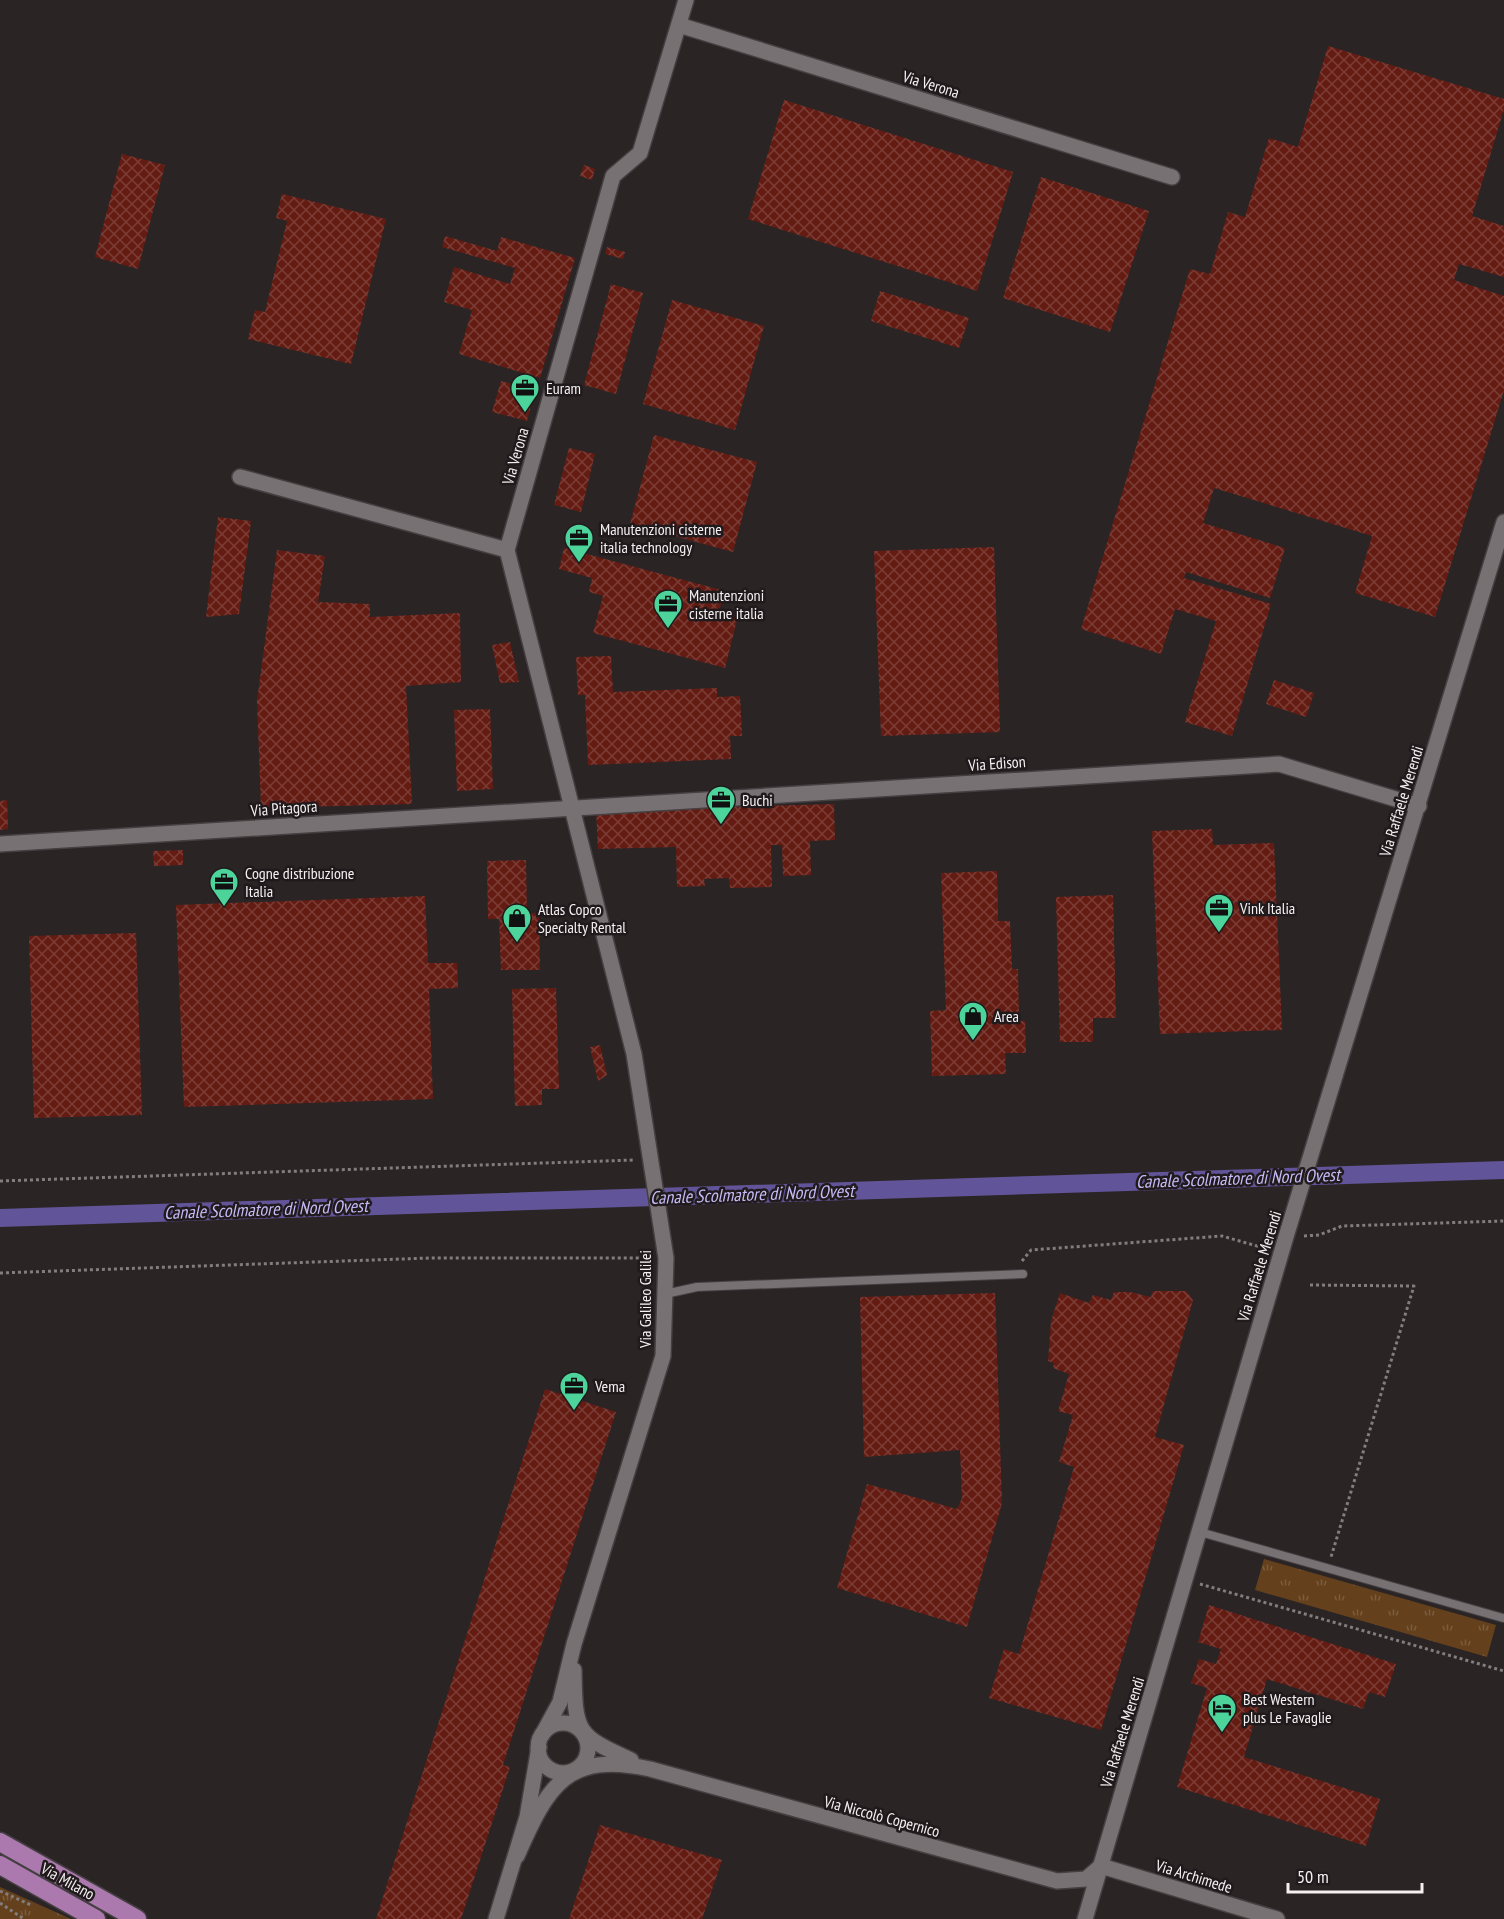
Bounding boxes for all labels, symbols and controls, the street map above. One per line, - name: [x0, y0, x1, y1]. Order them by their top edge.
- street label: Via Verona: [899, 66, 962, 102]
- office icon: Euram: [509, 372, 541, 414]
- place label: Euram: [546, 378, 581, 398]
- street label: Via Verona: [497, 425, 533, 488]
- place label: Manutenzioni cisterne italia technology: [600, 519, 722, 557]
- office icon: Manutenzioni cisterne italia technology: [563, 522, 595, 564]
- place label: Manutenzioni cisterne italia: [689, 585, 764, 623]
- office icon: Manutenzioni cisterne italia: [652, 588, 684, 630]
- street label: Via Raffaele Merendi: [1374, 743, 1427, 860]
- street label: Via Edison: [967, 751, 1026, 775]
- office icon: Buchi: [705, 784, 737, 826]
- place label: Buchi: [742, 790, 773, 810]
- street label: Via Pitagora: [249, 796, 318, 820]
- place label: Cogne distribuzione Italia: [245, 863, 354, 901]
- office icon: Cogne distribuzione Italia: [208, 866, 240, 908]
- office icon: Vink Italia: [1203, 892, 1235, 934]
- place label: Vink Italia: [1239, 898, 1295, 918]
- place label: Atlas Copco Specialty Rental: [538, 899, 626, 937]
- shop icon: Atlas Copco Specialty Rental: [501, 902, 533, 944]
- shop icon: Area: [957, 1000, 989, 1042]
- place label: Area: [994, 1006, 1019, 1026]
- water label: Canale Scolmatore di Nord Ovest: [1136, 1163, 1342, 1193]
- water label: Canale Scolmatore di Nord Ovest: [650, 1179, 856, 1209]
- water label: Canale Scolmatore di Nord Ovest: [164, 1194, 370, 1224]
- street label: Via Raffaele Merendi: [1232, 1208, 1285, 1325]
- street label: Via Galileo Galilei: [635, 1250, 655, 1349]
- office icon: Vema: [558, 1370, 590, 1412]
- place label: Vema: [594, 1376, 625, 1396]
- street label: Via Raffaele Merendi: [1095, 1674, 1148, 1791]
- place label: Best Western plus Le Favaglie: [1243, 1689, 1332, 1727]
- hotel icon: Best Western plus Le Favaglie: [1206, 1692, 1238, 1734]
- street label: Via Niccolò Copernico: [821, 1791, 942, 1841]
- street label: Via Archimede: [1152, 1855, 1235, 1897]
- scale bar: [1288, 1856, 1422, 1894]
- street label: Via Milano: [37, 1858, 98, 1904]
- text: 50 m: [1297, 1865, 1329, 1888]

